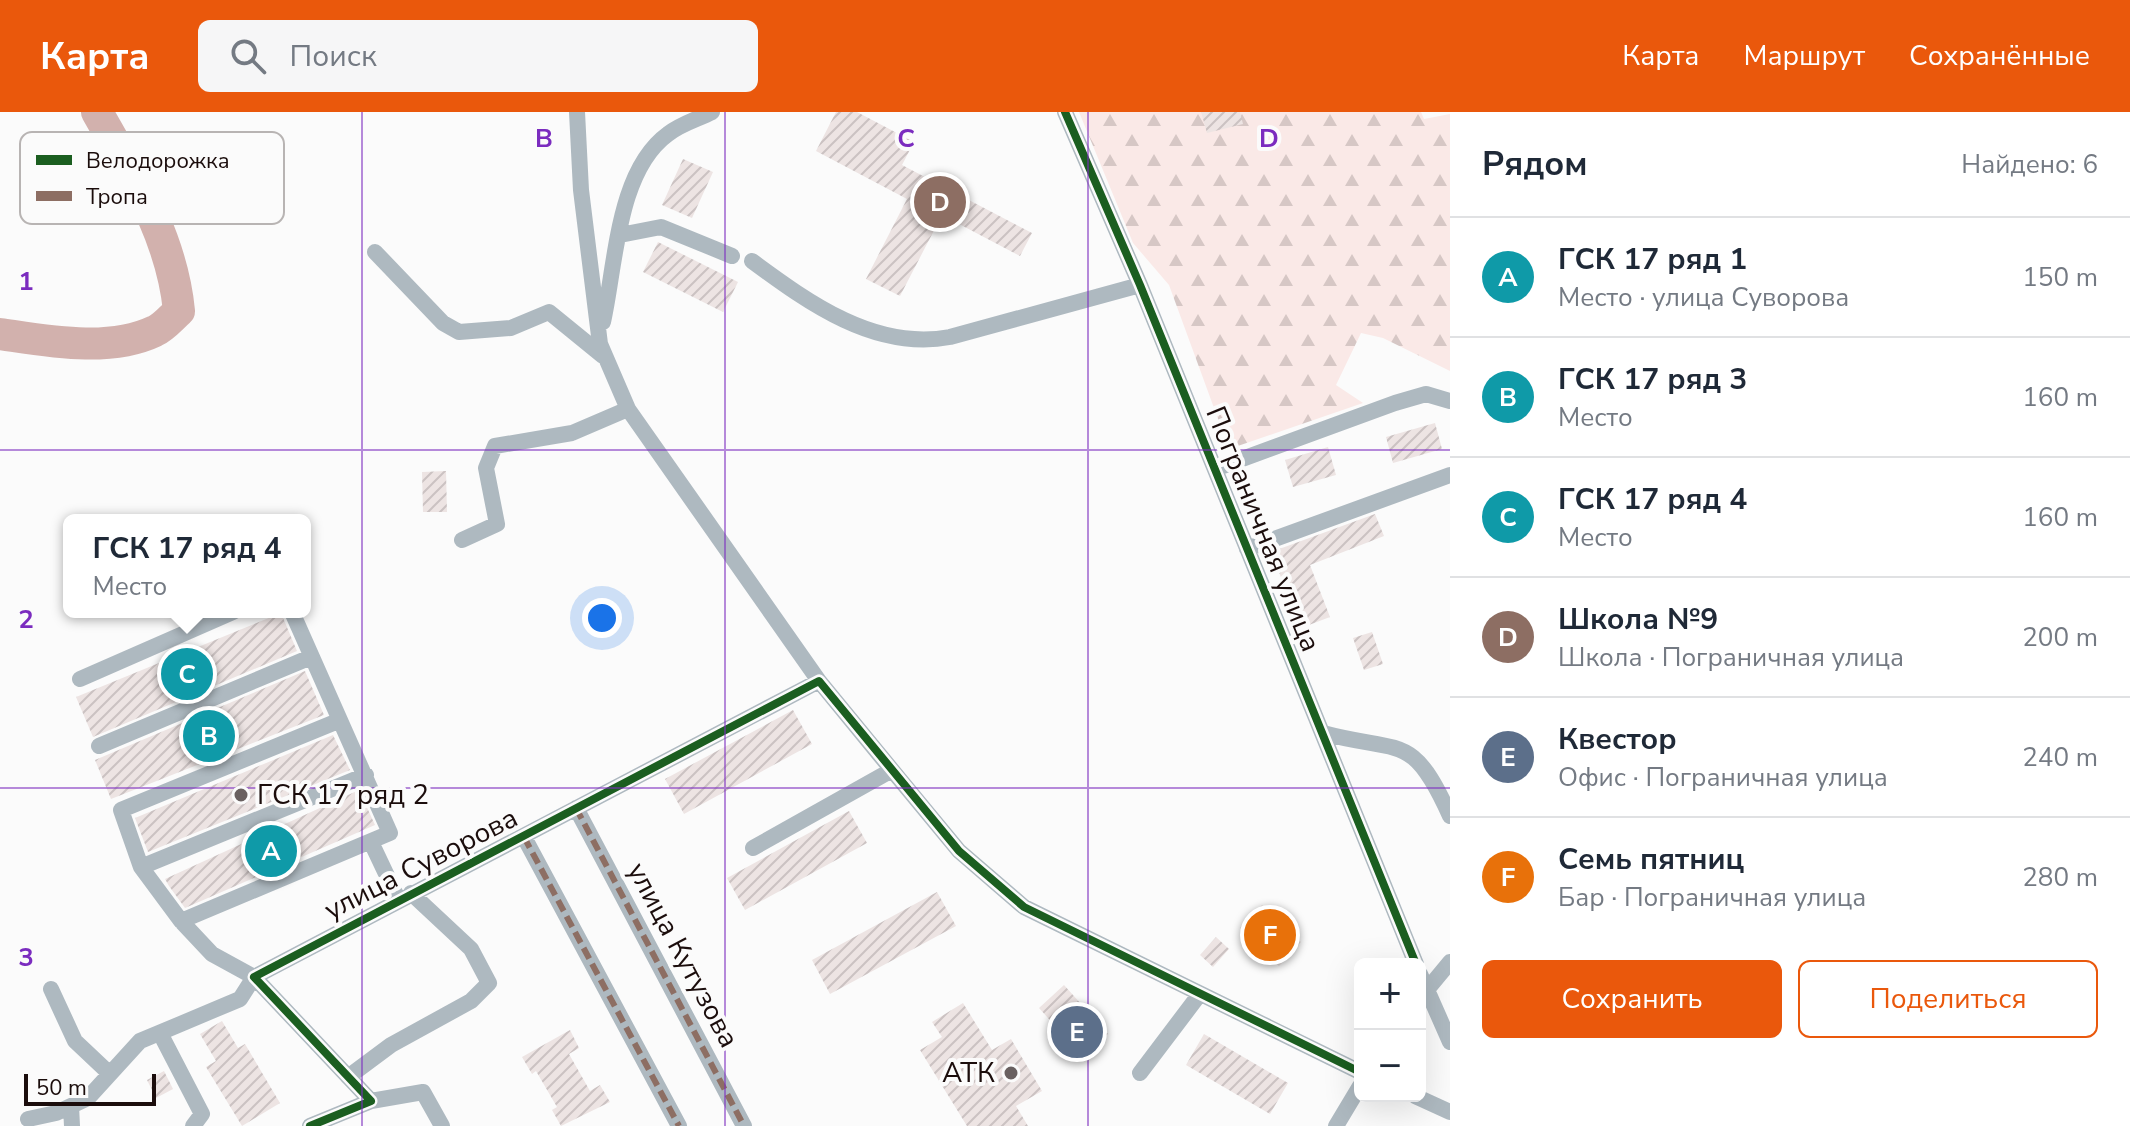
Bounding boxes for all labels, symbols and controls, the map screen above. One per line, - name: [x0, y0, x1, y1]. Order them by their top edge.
- search box: [198, 20, 758, 92]
- text: Карта: [40, 31, 150, 82]
- icon: search: [226, 34, 270, 78]
- text: Поиск: [290, 36, 377, 77]
- text: Карта: [1622, 37, 1699, 75]
- text: Маршрут: [1743, 37, 1865, 75]
- text: Сохранённые: [1909, 37, 2090, 75]
- text: B: [535, 121, 553, 156]
- text: C: [897, 121, 915, 156]
- text: D: [1259, 121, 1279, 156]
- legend: [20, 132, 284, 224]
- text: Рядом: [1482, 141, 1588, 187]
- text: Велодорожка: [86, 146, 230, 176]
- text: Найдено: 6: [1961, 147, 2098, 182]
- pin: D: [914, 172, 966, 232]
- text: Тропа: [86, 182, 148, 212]
- text: ГСК 17 ряд 1: [1558, 239, 1747, 280]
- text: A: [1498, 260, 1518, 295]
- text: 150 m: [2022, 260, 2098, 295]
- text: 1: [18, 264, 34, 299]
- text: Место · улица Суворова: [1558, 280, 1849, 315]
- text: ГСК 17 ряд 3: [1558, 359, 1747, 400]
- text: B: [1499, 380, 1517, 415]
- text: 160 m: [2022, 380, 2098, 415]
- text: Место: [1558, 400, 1633, 435]
- street label: Пограничная улица: [1196, 401, 1330, 657]
- text: ГСК 17 ряд 4: [1558, 479, 1747, 520]
- text: C: [1499, 500, 1517, 535]
- text: 160 m: [2022, 500, 2098, 535]
- popup: [63, 514, 311, 618]
- text: Место: [1558, 520, 1633, 555]
- text: ГСК 17 ряд 4: [92, 528, 282, 569]
- text: Место: [92, 569, 167, 604]
- your location: [582, 598, 622, 638]
- text: Школа №9: [1558, 599, 1718, 640]
- text: 2: [18, 602, 34, 637]
- text: D: [1498, 620, 1518, 655]
- text: 200 m: [2022, 620, 2098, 655]
- text: Школа · Пограничная улица: [1558, 640, 1904, 675]
- pin: C: [161, 644, 213, 704]
- pin: B: [183, 706, 235, 766]
- text: Квестор: [1558, 719, 1677, 760]
- text: E: [1500, 740, 1516, 775]
- text: 240 m: [2022, 740, 2098, 775]
- text: Офис · Пограничная улица: [1558, 760, 1888, 795]
- place label: ГСК 17 ряд 2: [257, 776, 429, 814]
- marker: ГСК 17 ряд 2: [232, 786, 250, 804]
- street label: улица Суворова: [318, 799, 524, 929]
- pin: A: [245, 821, 297, 881]
- text: Семь пятниц: [1558, 839, 1744, 880]
- street label: улица Кутузова: [618, 856, 748, 1054]
- text: F: [1501, 860, 1515, 895]
- text: 280 m: [2022, 860, 2098, 895]
- text: Бар · Пограничная улица: [1558, 880, 1866, 915]
- pin: F: [1244, 905, 1296, 965]
- text: 3: [18, 940, 34, 975]
- map controls: [1354, 958, 1426, 1102]
- button: +: [1354, 958, 1426, 1030]
- button: Сохранить: [1482, 960, 1782, 1038]
- button: Поделиться: [1798, 960, 2098, 1038]
- pin: E: [1051, 1002, 1103, 1062]
- button: −: [1354, 1030, 1426, 1102]
- place label: АТК: [942, 1054, 995, 1092]
- marker: АТК: [1002, 1064, 1020, 1082]
- scale bar: [24, 1070, 156, 1106]
- text: 50 m: [36, 1073, 87, 1103]

